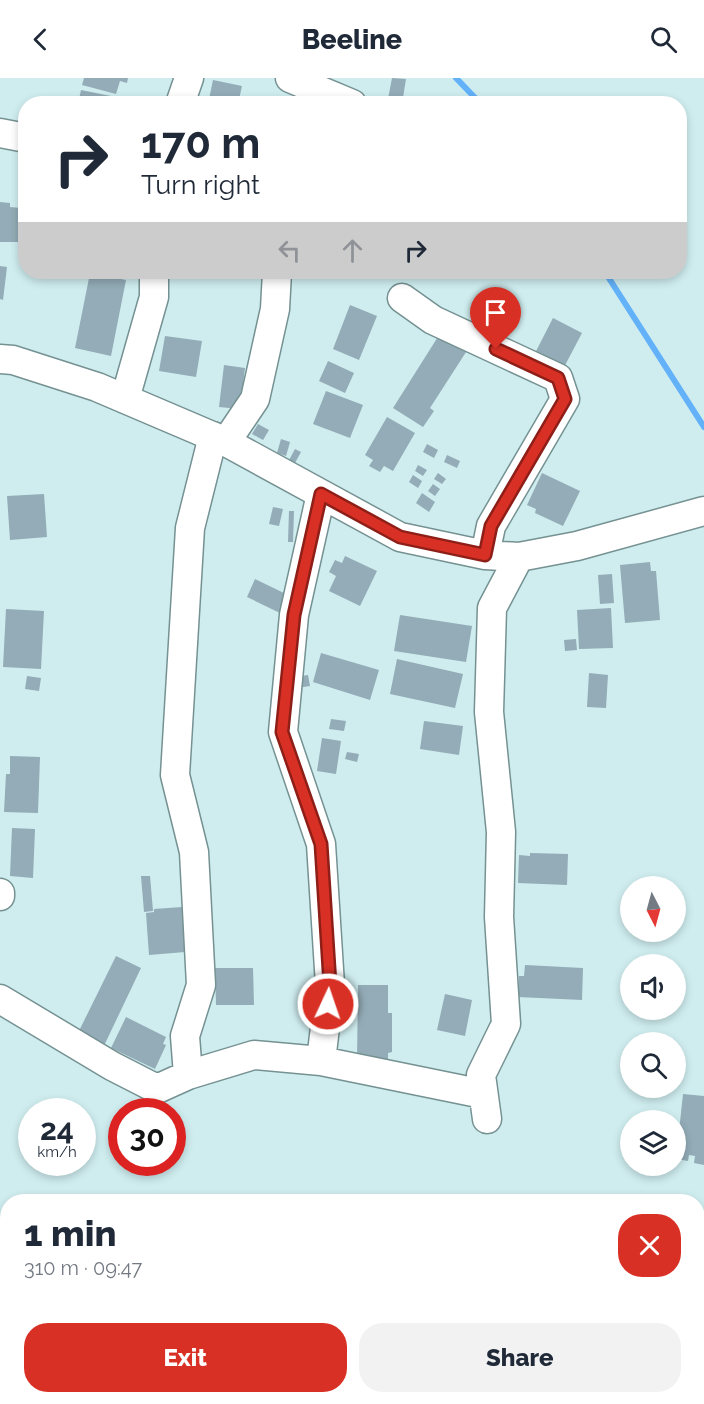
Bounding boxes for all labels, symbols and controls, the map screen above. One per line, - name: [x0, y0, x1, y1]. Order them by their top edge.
- icon: back: [24, 23, 57, 56]
- icon: search: [647, 23, 680, 56]
- text: Beeline: [302, 24, 402, 55]
- text: 170 m: [141, 119, 260, 168]
- icon: right: [42, 120, 120, 198]
- text: Turn right: [141, 169, 260, 200]
- icon: left: [273, 234, 306, 267]
- icon: ahead: [336, 234, 369, 267]
- icon: right: [399, 234, 432, 267]
- pin: [470, 287, 521, 349]
- icon: arrive: [479, 296, 512, 329]
- north arrow: [620, 876, 686, 942]
- map controls: [620, 876, 686, 1176]
- button: sound: [620, 954, 686, 1020]
- position arrow: [296, 972, 360, 1036]
- button: search: [620, 1032, 686, 1098]
- speed limit sign: 30: [108, 1098, 186, 1176]
- button: layers: [620, 1110, 686, 1176]
- text: 24: [40, 1112, 74, 1147]
- text: km/h: [37, 1143, 77, 1161]
- text: 1 min: [24, 1212, 116, 1254]
- button: close: [618, 1214, 681, 1277]
- text: 310 m · 09:47: [24, 1256, 142, 1280]
- button: Exit: [24, 1323, 347, 1392]
- button: Share: [359, 1323, 681, 1392]

